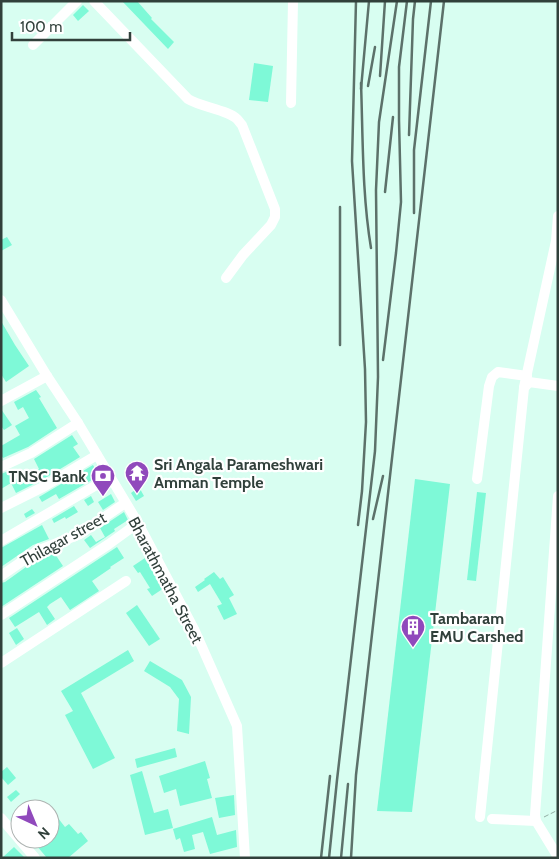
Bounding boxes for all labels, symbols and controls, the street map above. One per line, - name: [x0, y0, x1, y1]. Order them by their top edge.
- scale bar: [12, 10, 130, 42]
- text: 100 m: [20, 18, 62, 36]
- place label: Sri Angala Parameshwari Amman Temple: [154, 455, 323, 492]
- temple icon: Sri Angala Parameshwari Amman Temple: [124, 460, 150, 494]
- bank icon: TNSC Bank: [90, 463, 116, 497]
- place label: TNSC Bank: [9, 467, 86, 486]
- street label: Thilagar street: [17, 508, 110, 571]
- street label: Bharathmatha Street: [124, 514, 207, 647]
- place label: Tambaram EMU Carshed: [430, 609, 523, 646]
- building icon: Tambaram EMU Carshed: [400, 614, 426, 648]
- north arrow: [10, 799, 60, 849]
- text: N: [34, 823, 54, 843]

